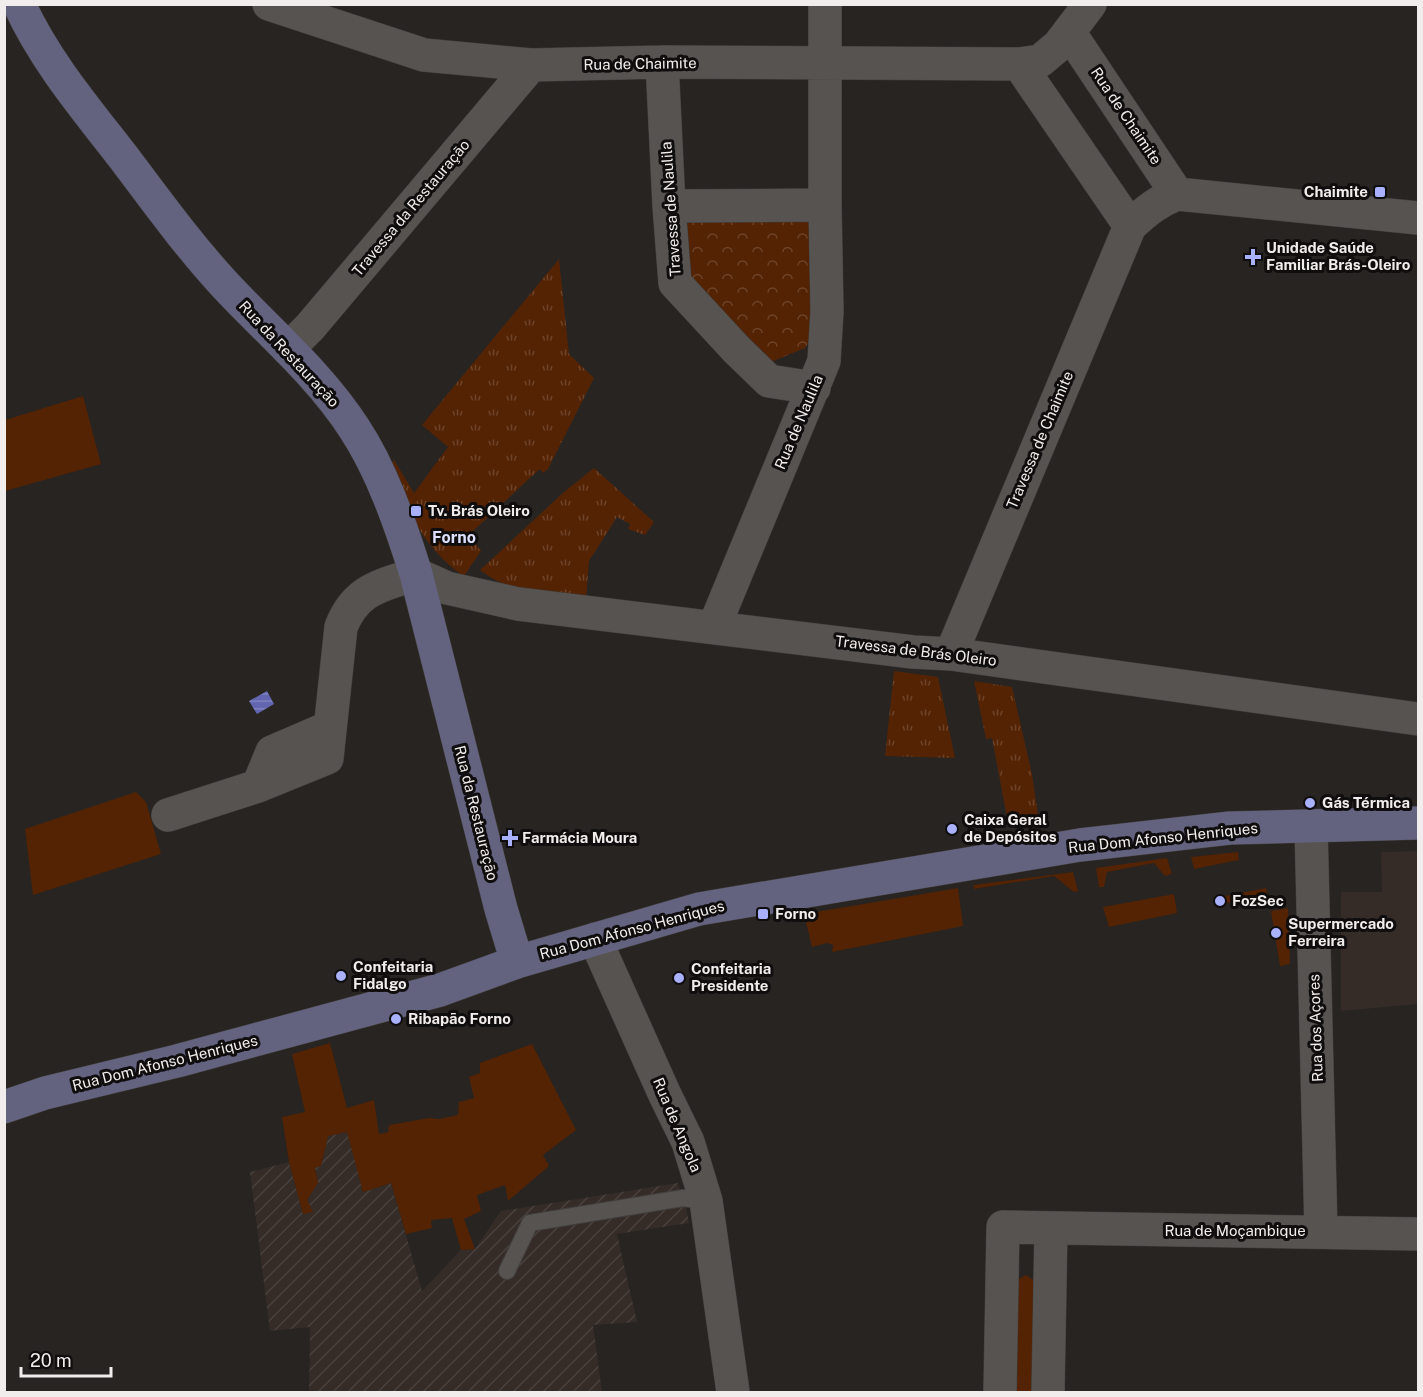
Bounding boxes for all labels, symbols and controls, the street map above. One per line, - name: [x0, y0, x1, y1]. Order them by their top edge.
- street label: Rua de Chaimite: [583, 54, 697, 73]
- street label: Rua de Chaimite: [1088, 64, 1165, 167]
- street label: Travessa da Restauração: [348, 136, 473, 279]
- street label: Travessa de Naulila: [657, 141, 684, 277]
- place label: Chaimite: [1304, 183, 1368, 200]
- marker: Chaimite: [1373, 185, 1387, 199]
- place label: Unidade Saúde Familiar Brás-Oleiro: [1266, 239, 1411, 273]
- marker: Unidade Saúde Familiar Brás-Oleiro: [1244, 248, 1262, 266]
- street label: Rua da Restauração: [236, 297, 343, 410]
- street label: Travessa de Chaimite: [1003, 369, 1076, 511]
- street label: Rua de Naulila: [771, 372, 826, 472]
- place label: Tv. Brás Oleiro: [428, 502, 530, 519]
- marker: Tv. Brás Oleiro: [409, 504, 423, 518]
- district label: Forno: [432, 528, 476, 547]
- street label: Travessa de Brás Oleiro: [834, 632, 998, 669]
- street label: Rua da Restauração: [451, 744, 502, 882]
- place label: Gás Térmica: [1322, 794, 1410, 811]
- marker: Gás Térmica: [1303, 796, 1317, 810]
- place label: Caixa Geral de Depósitos: [964, 811, 1057, 845]
- street label: Rua Dom Afonso Henriques: [1067, 819, 1259, 856]
- marker: Caixa Geral de Depósitos: [945, 822, 959, 836]
- place label: Farmácia Moura: [522, 829, 637, 846]
- marker: Farmácia Moura: [503, 831, 517, 845]
- place label: FozSec: [1232, 892, 1284, 909]
- marker: FozSec: [1213, 894, 1227, 908]
- street label: Rua Dom Afonso Henriques: [538, 897, 726, 962]
- place label: Forno: [775, 905, 817, 922]
- marker: Forno: [756, 907, 770, 921]
- place label: Supermercado Ferreira: [1288, 915, 1394, 949]
- marker: Supermercado Ferreira: [1269, 926, 1283, 940]
- place label: Confeitaria Fidalgo: [353, 958, 433, 992]
- place label: Confeitaria Presidente: [691, 960, 771, 994]
- marker: Confeitaria Fidalgo: [334, 969, 348, 983]
- marker: Confeitaria Presidente: [672, 971, 686, 985]
- street label: Rua dos Açores: [1305, 974, 1326, 1082]
- place label: Ribapão Forno: [408, 1010, 511, 1027]
- marker: Ribapão Forno: [389, 1012, 403, 1026]
- street label: Rua Dom Afonso Henriques: [70, 1031, 259, 1094]
- street label: Rua de Angola: [650, 1075, 705, 1175]
- street label: Rua de Moçambique: [1164, 1222, 1306, 1239]
- scale bar: [21, 1340, 111, 1378]
- text: 20 m: [30, 1350, 72, 1371]

